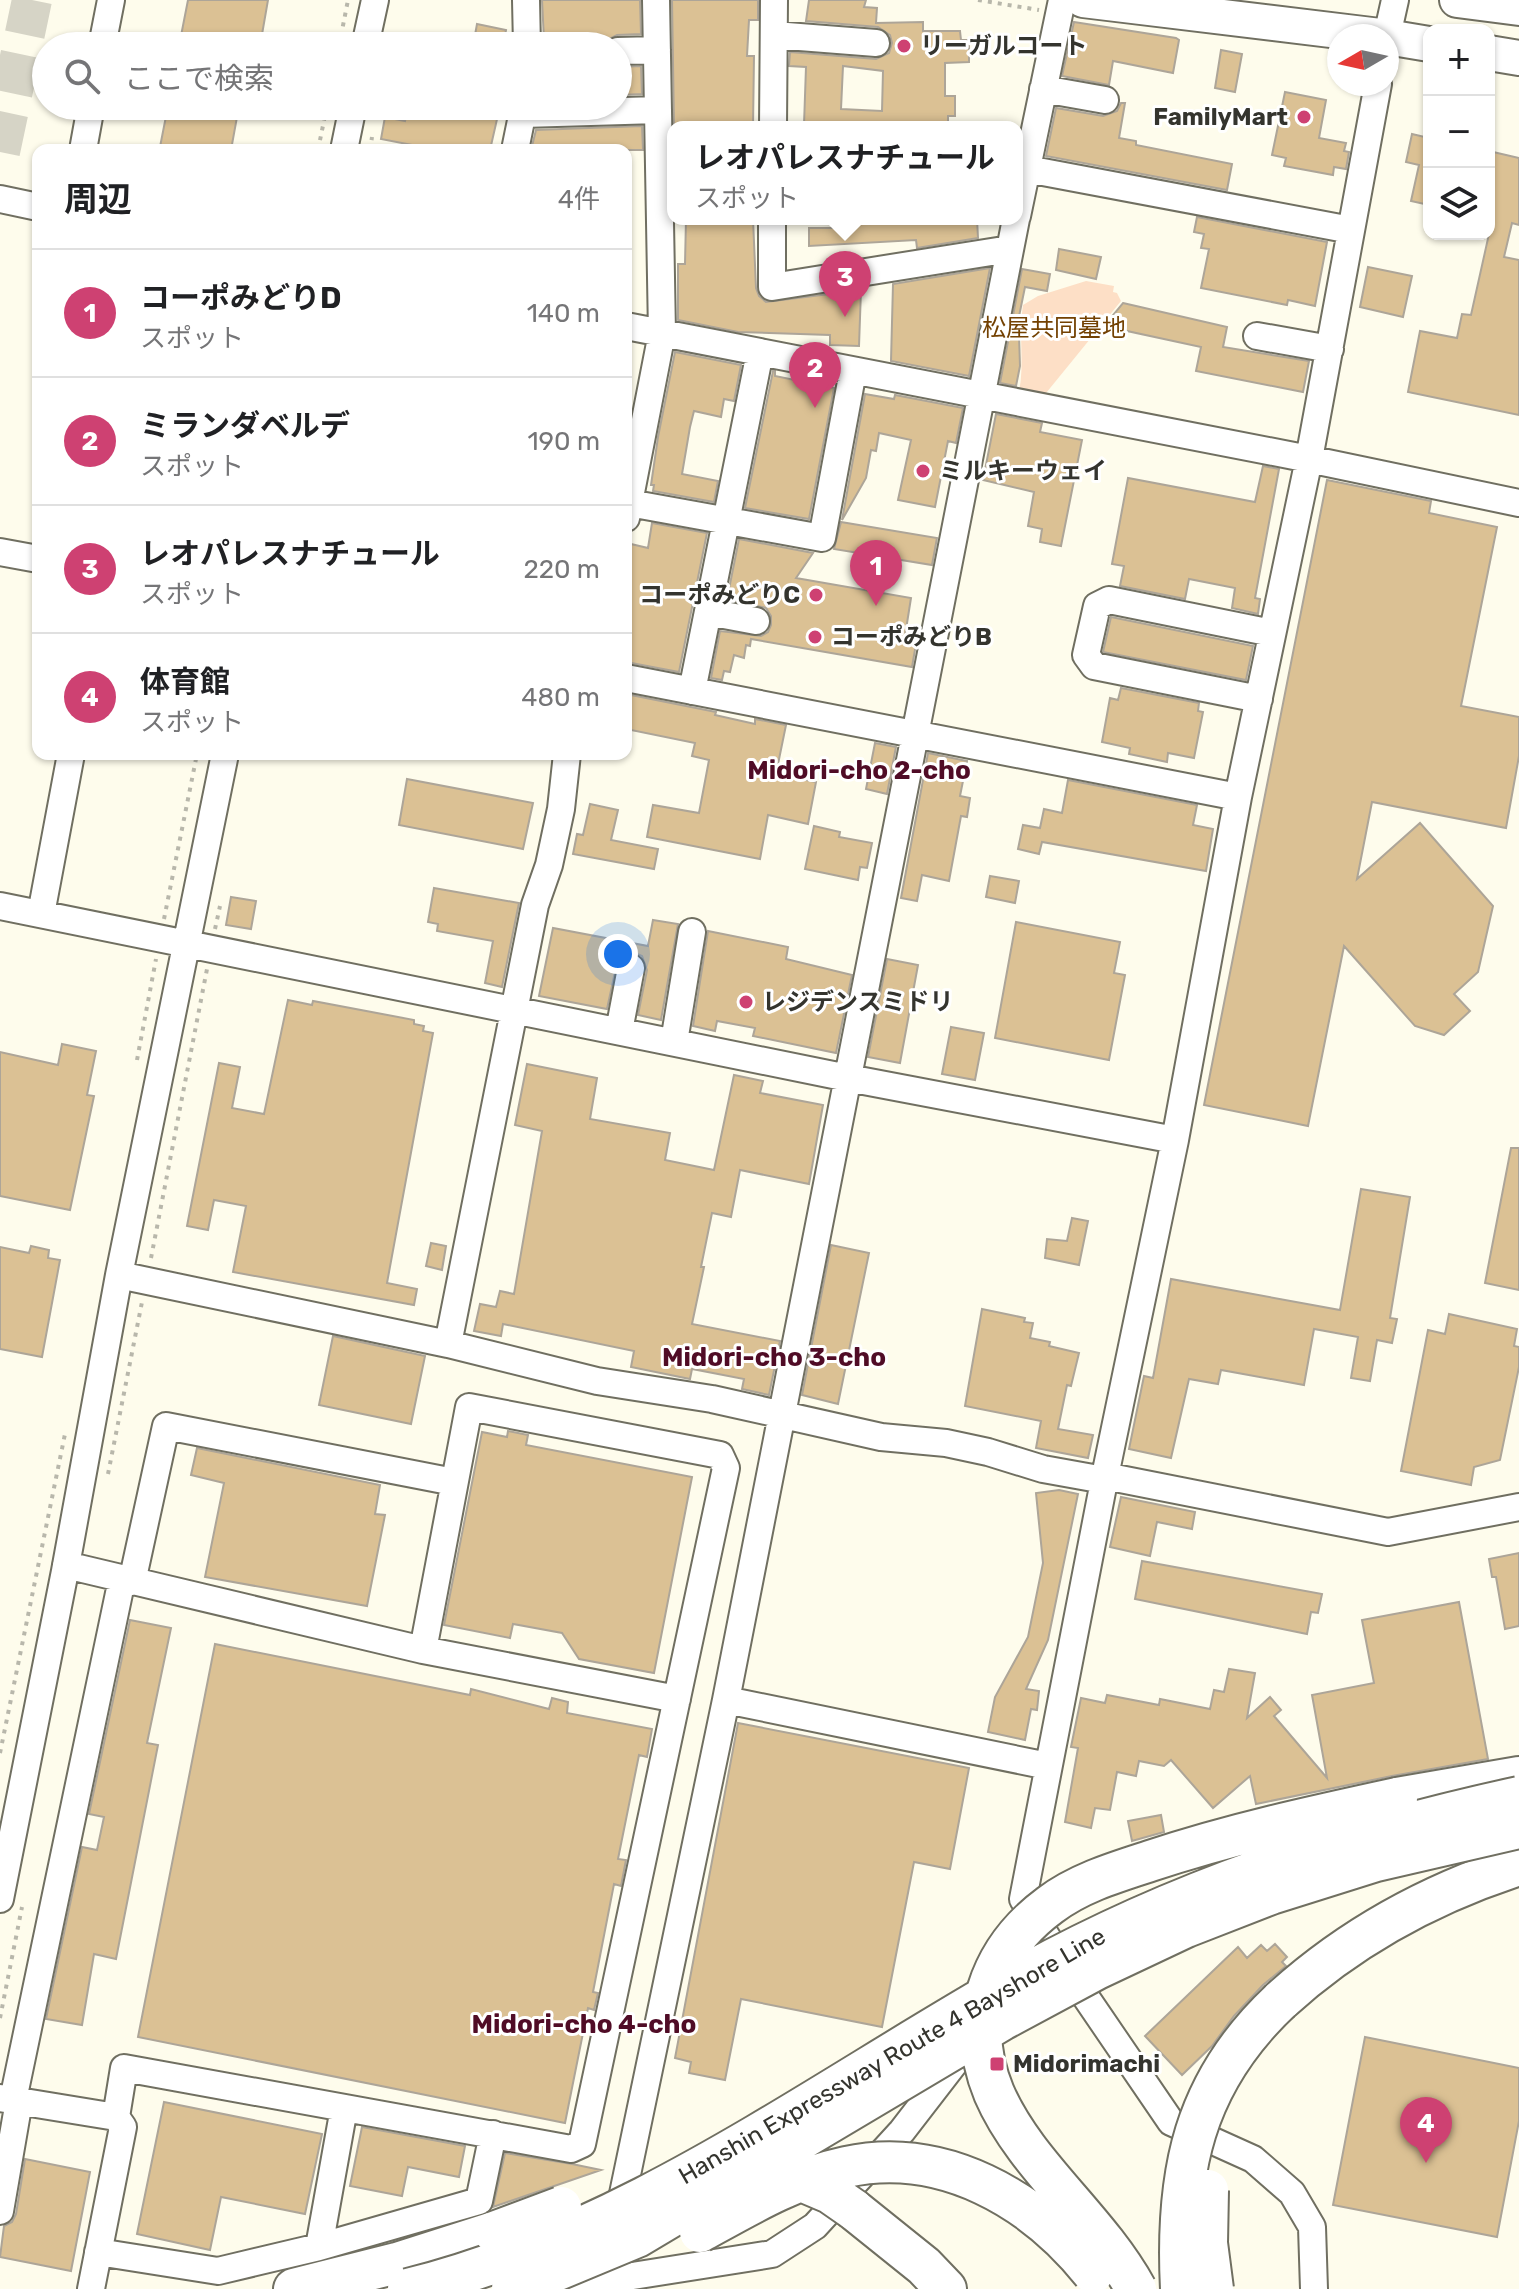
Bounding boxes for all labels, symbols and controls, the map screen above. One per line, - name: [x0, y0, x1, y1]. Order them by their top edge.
- north arrow: [1327, 24, 1399, 96]
- map controls: [1423, 24, 1495, 240]
- button: +: [1423, 24, 1495, 96]
- search box: [32, 32, 632, 120]
- place label: リーガルコート: [920, 32, 1088, 60]
- marker: リーガルコート: [895, 37, 913, 55]
- icon: search: [60, 54, 104, 98]
- text: ここで検索: [124, 61, 274, 97]
- button: −: [1423, 96, 1495, 168]
- place label: FamilyMart: [1153, 103, 1288, 131]
- marker: FamilyMart: [1295, 108, 1313, 126]
- popup: [667, 121, 1023, 225]
- text: レオパレスナチュール: [695, 140, 995, 176]
- button: layers: [1423, 168, 1495, 240]
- text: 周辺: [64, 179, 132, 220]
- text: スポット: [695, 183, 799, 214]
- text: 4件: [558, 184, 600, 215]
- pin: 3: [819, 251, 871, 317]
- text: コーポみどりD: [140, 280, 341, 316]
- text: 1: [84, 298, 96, 329]
- text: 140 m: [527, 298, 600, 329]
- park label: 松屋共同墓地: [982, 314, 1126, 342]
- text: スポット: [140, 323, 244, 354]
- pin: 2: [789, 342, 841, 408]
- text: ミランダベルデ: [140, 408, 350, 444]
- text: 2: [82, 426, 98, 457]
- text: 190 m: [527, 426, 600, 457]
- text: スポット: [140, 451, 244, 482]
- place label: ミルキーウェイ: [939, 457, 1107, 485]
- marker: ミルキーウェイ: [914, 462, 932, 480]
- text: レオパレスナチュール: [140, 536, 440, 572]
- pin: 1: [850, 540, 902, 606]
- text: 3: [81, 554, 99, 585]
- text: 220 m: [523, 554, 600, 585]
- text: スポット: [140, 579, 244, 610]
- place label: コーポみどりC: [639, 581, 800, 609]
- marker: コーポみどりC: [807, 586, 825, 604]
- place label: コーポみどりB: [831, 623, 992, 651]
- marker: コーポみどりB: [806, 628, 824, 646]
- text: 体育館: [140, 664, 230, 700]
- text: 4: [81, 682, 99, 713]
- text: 480 m: [521, 682, 600, 713]
- text: スポット: [140, 707, 244, 738]
- district label: Midori-cho 2-cho: [747, 755, 971, 786]
- your location: [598, 934, 638, 974]
- place label: レジデンスミドリ: [762, 988, 954, 1016]
- marker: レジデンスミドリ: [737, 993, 755, 1011]
- district label: Midori-cho 3-cho: [662, 1342, 886, 1373]
- street label: Hanshin Expressway Route 4 Bayshore Line: [674, 1922, 1110, 2190]
- district label: Midori-cho 4-cho: [472, 2009, 696, 2040]
- place label: Midorimachi: [1013, 2050, 1160, 2078]
- marker: Midorimachi: [988, 2055, 1006, 2073]
- pin: 4: [1400, 2097, 1452, 2163]

